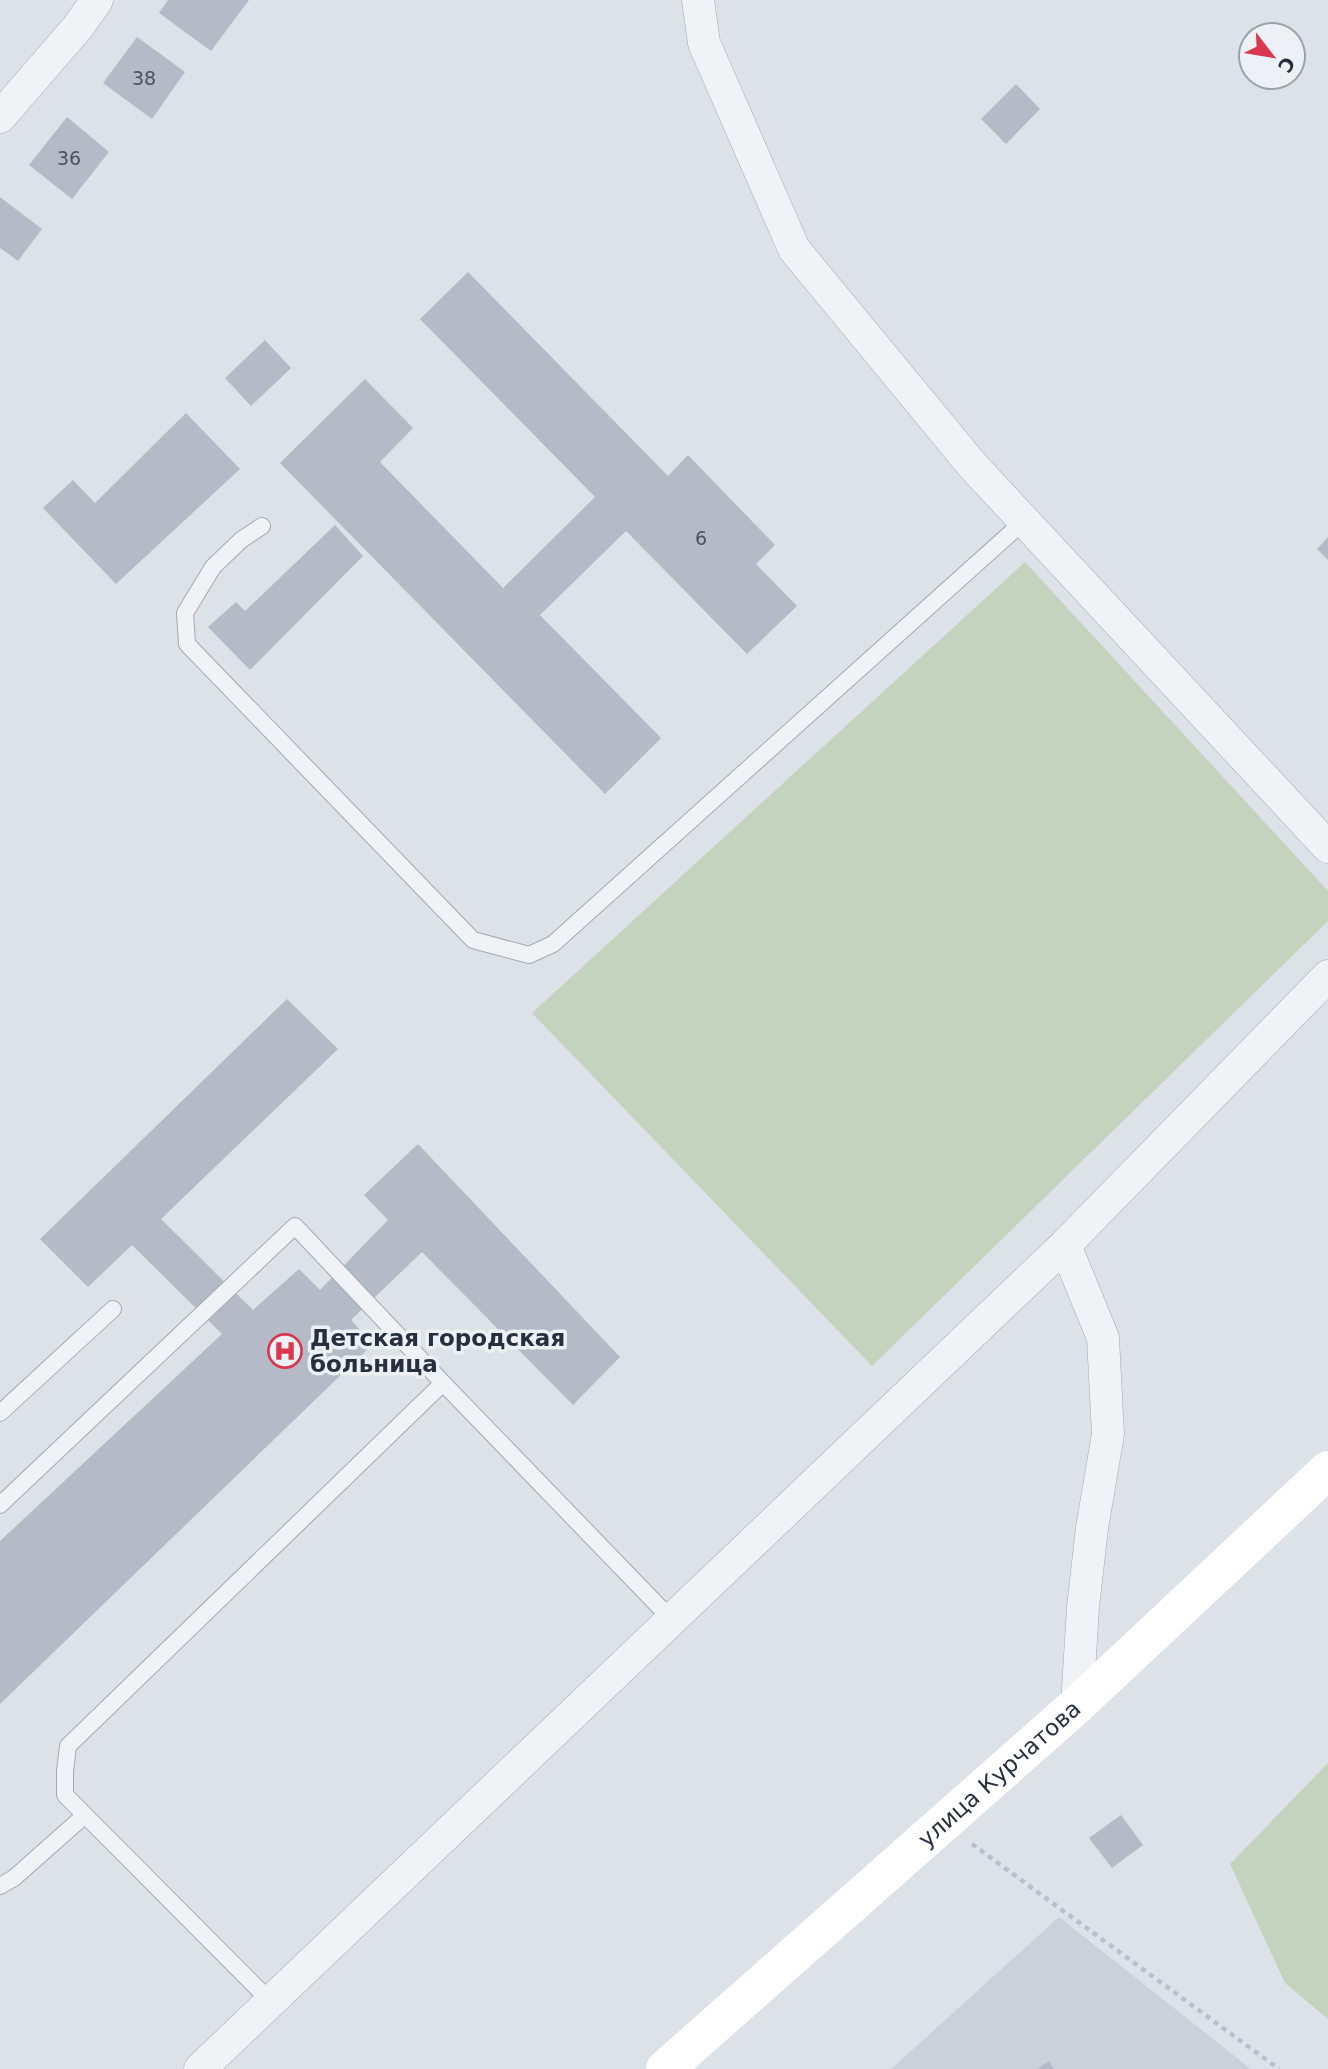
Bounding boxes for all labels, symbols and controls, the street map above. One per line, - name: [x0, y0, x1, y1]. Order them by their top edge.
- north arrow: [1237, 21, 1307, 91]
- text: С: [1274, 53, 1300, 76]
- house number: 38: [132, 67, 156, 89]
- house number: 36: [57, 147, 81, 169]
- house number: 6: [695, 527, 707, 549]
- place label: Детская городская больница: [310, 1325, 565, 1377]
- hospital icon: Детская городская больница: [266, 1332, 304, 1370]
- street label: улица Курчатова: [913, 1695, 1086, 1852]

